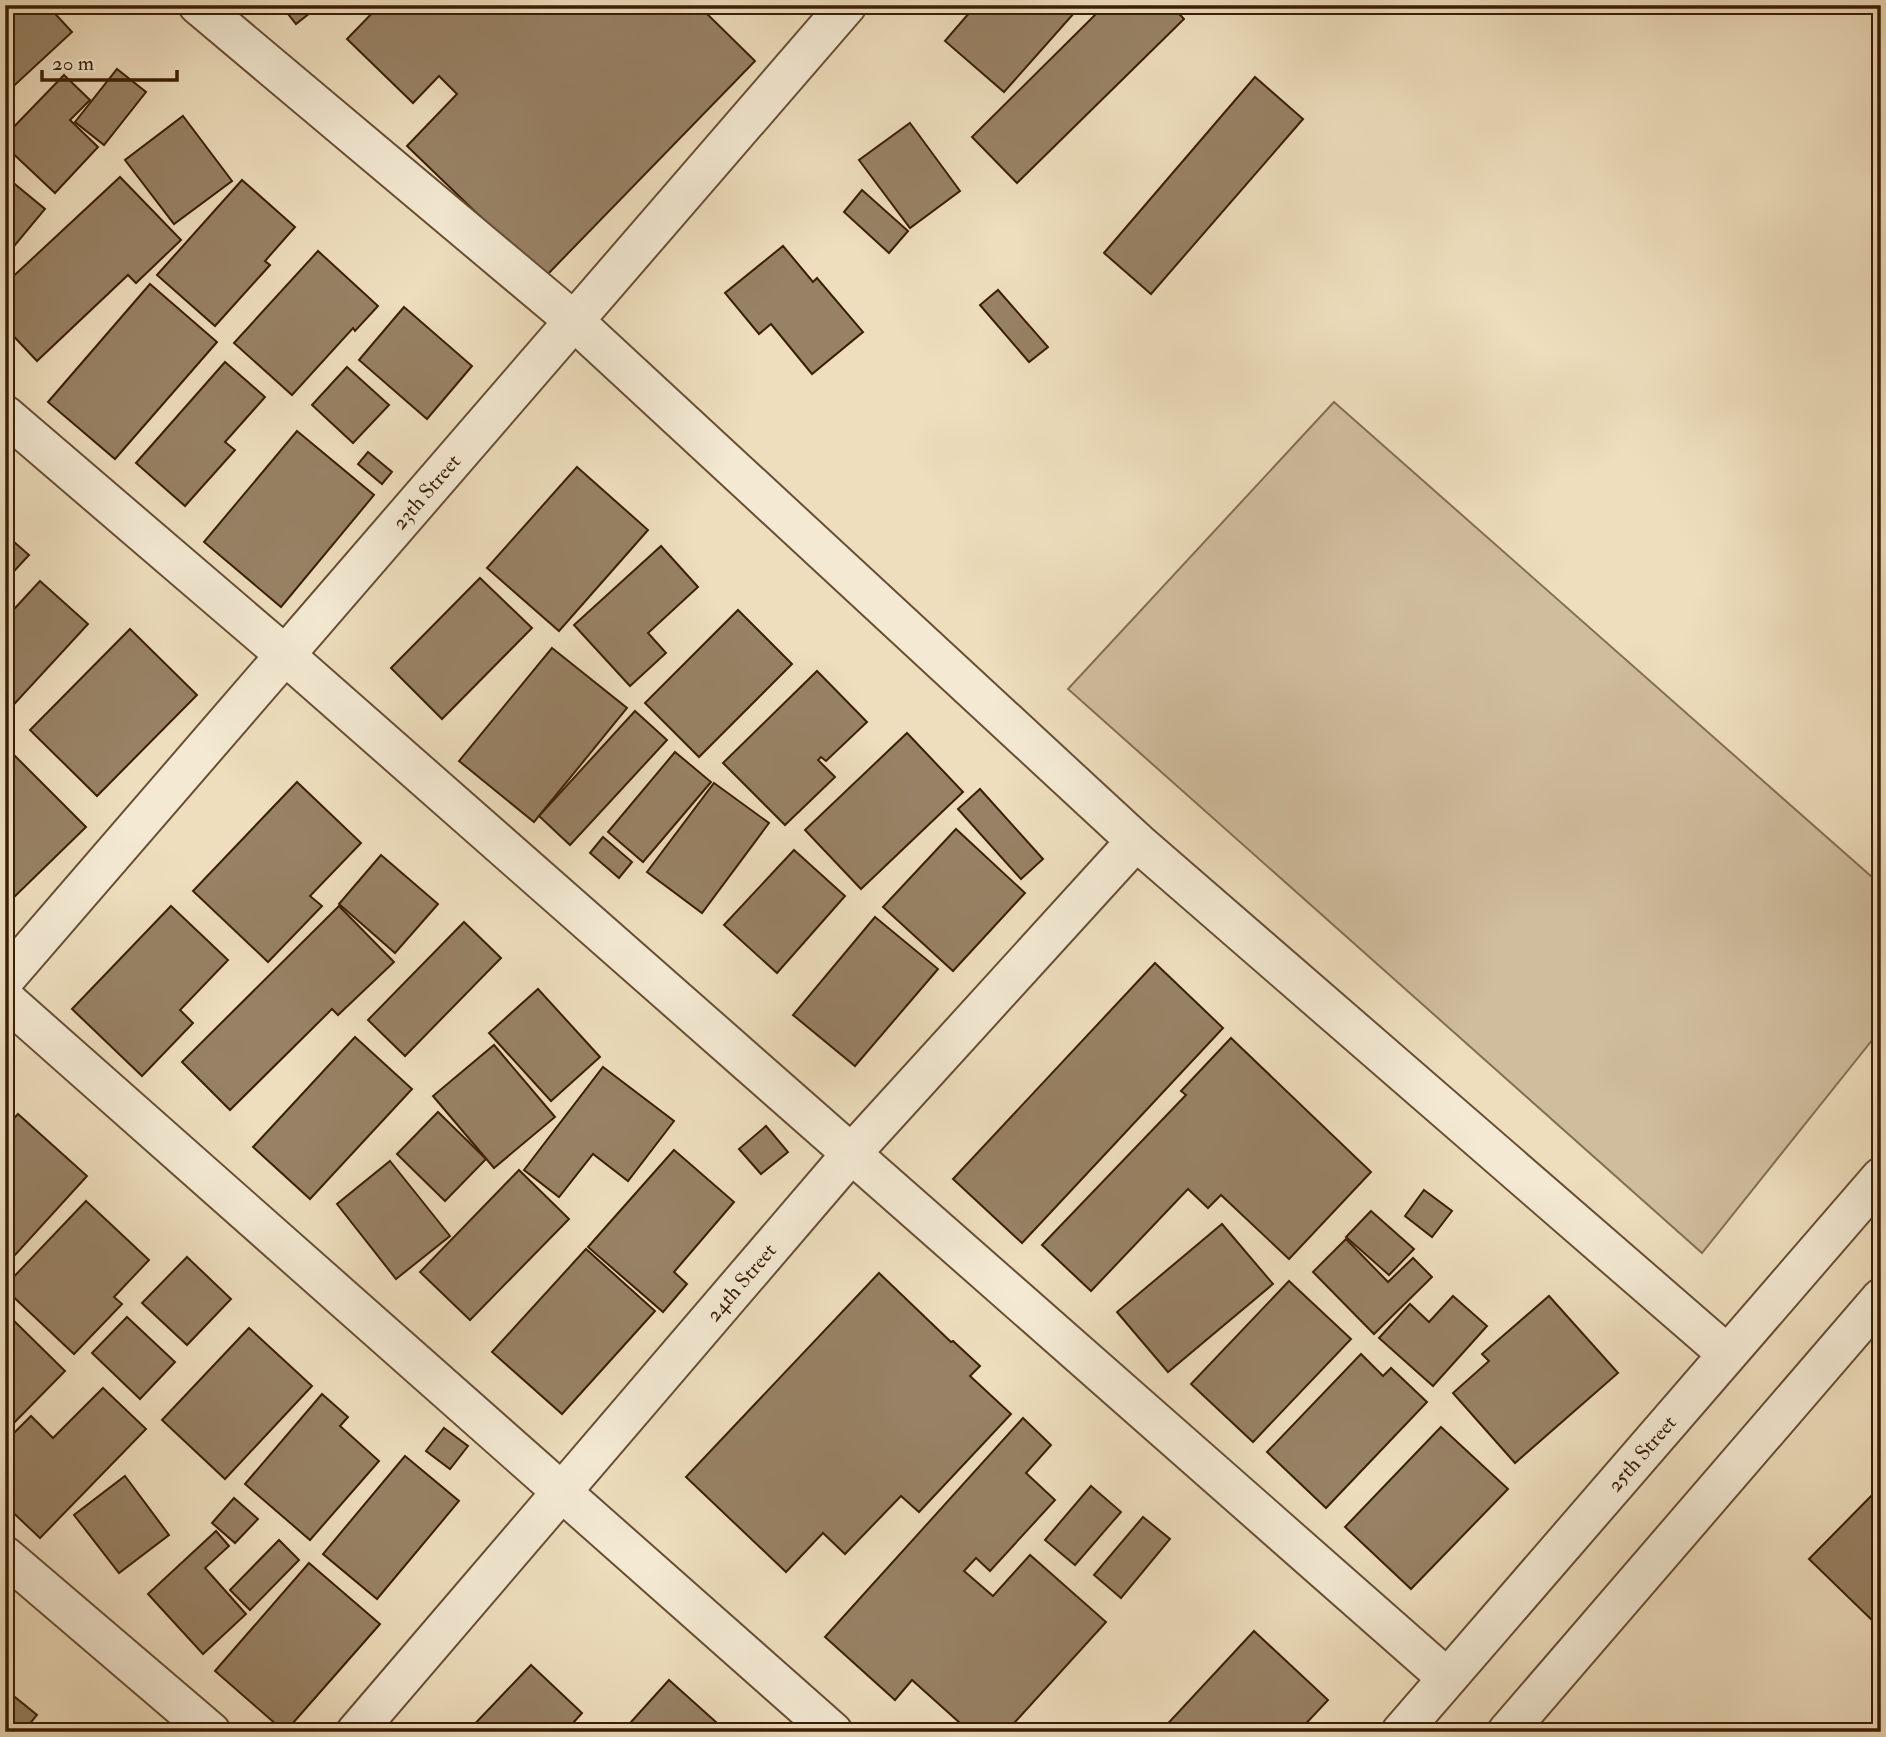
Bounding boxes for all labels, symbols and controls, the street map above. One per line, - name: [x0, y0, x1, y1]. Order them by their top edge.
- scale bar: [42, 38, 177, 82]
- text: 20 m: [52, 50, 94, 77]
- street label: 23th Street: [386, 449, 467, 536]
- street label: 24th Street: [700, 1238, 783, 1327]
- street label: 25th Street: [1602, 1410, 1683, 1498]

